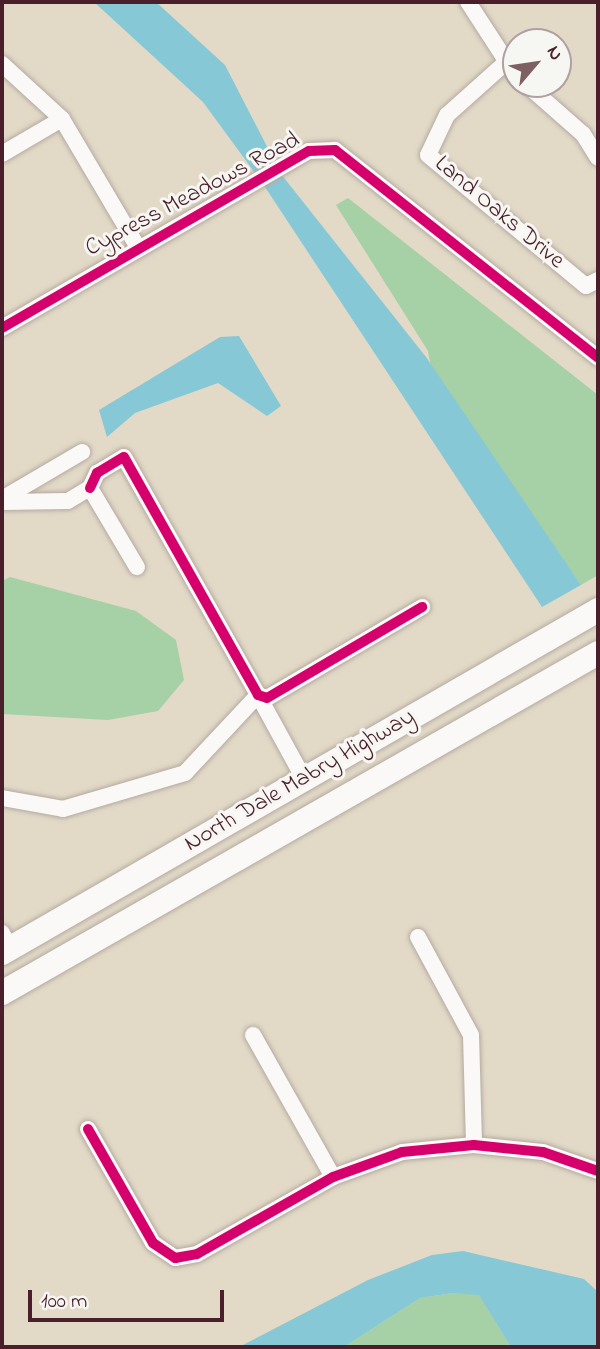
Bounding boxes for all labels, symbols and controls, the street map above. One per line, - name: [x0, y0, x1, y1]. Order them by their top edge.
- north arrow: [502, 28, 572, 98]
- text: N: [539, 41, 569, 66]
- street label: Cypress Meadows Road: [81, 126, 305, 264]
- street label: Land Oaks Drive: [428, 150, 570, 276]
- street label: North Dale Mabry Highway: [180, 703, 420, 859]
- scale bar: [32, 1276, 228, 1320]
- text: 100 m: [41, 1287, 87, 1317]

